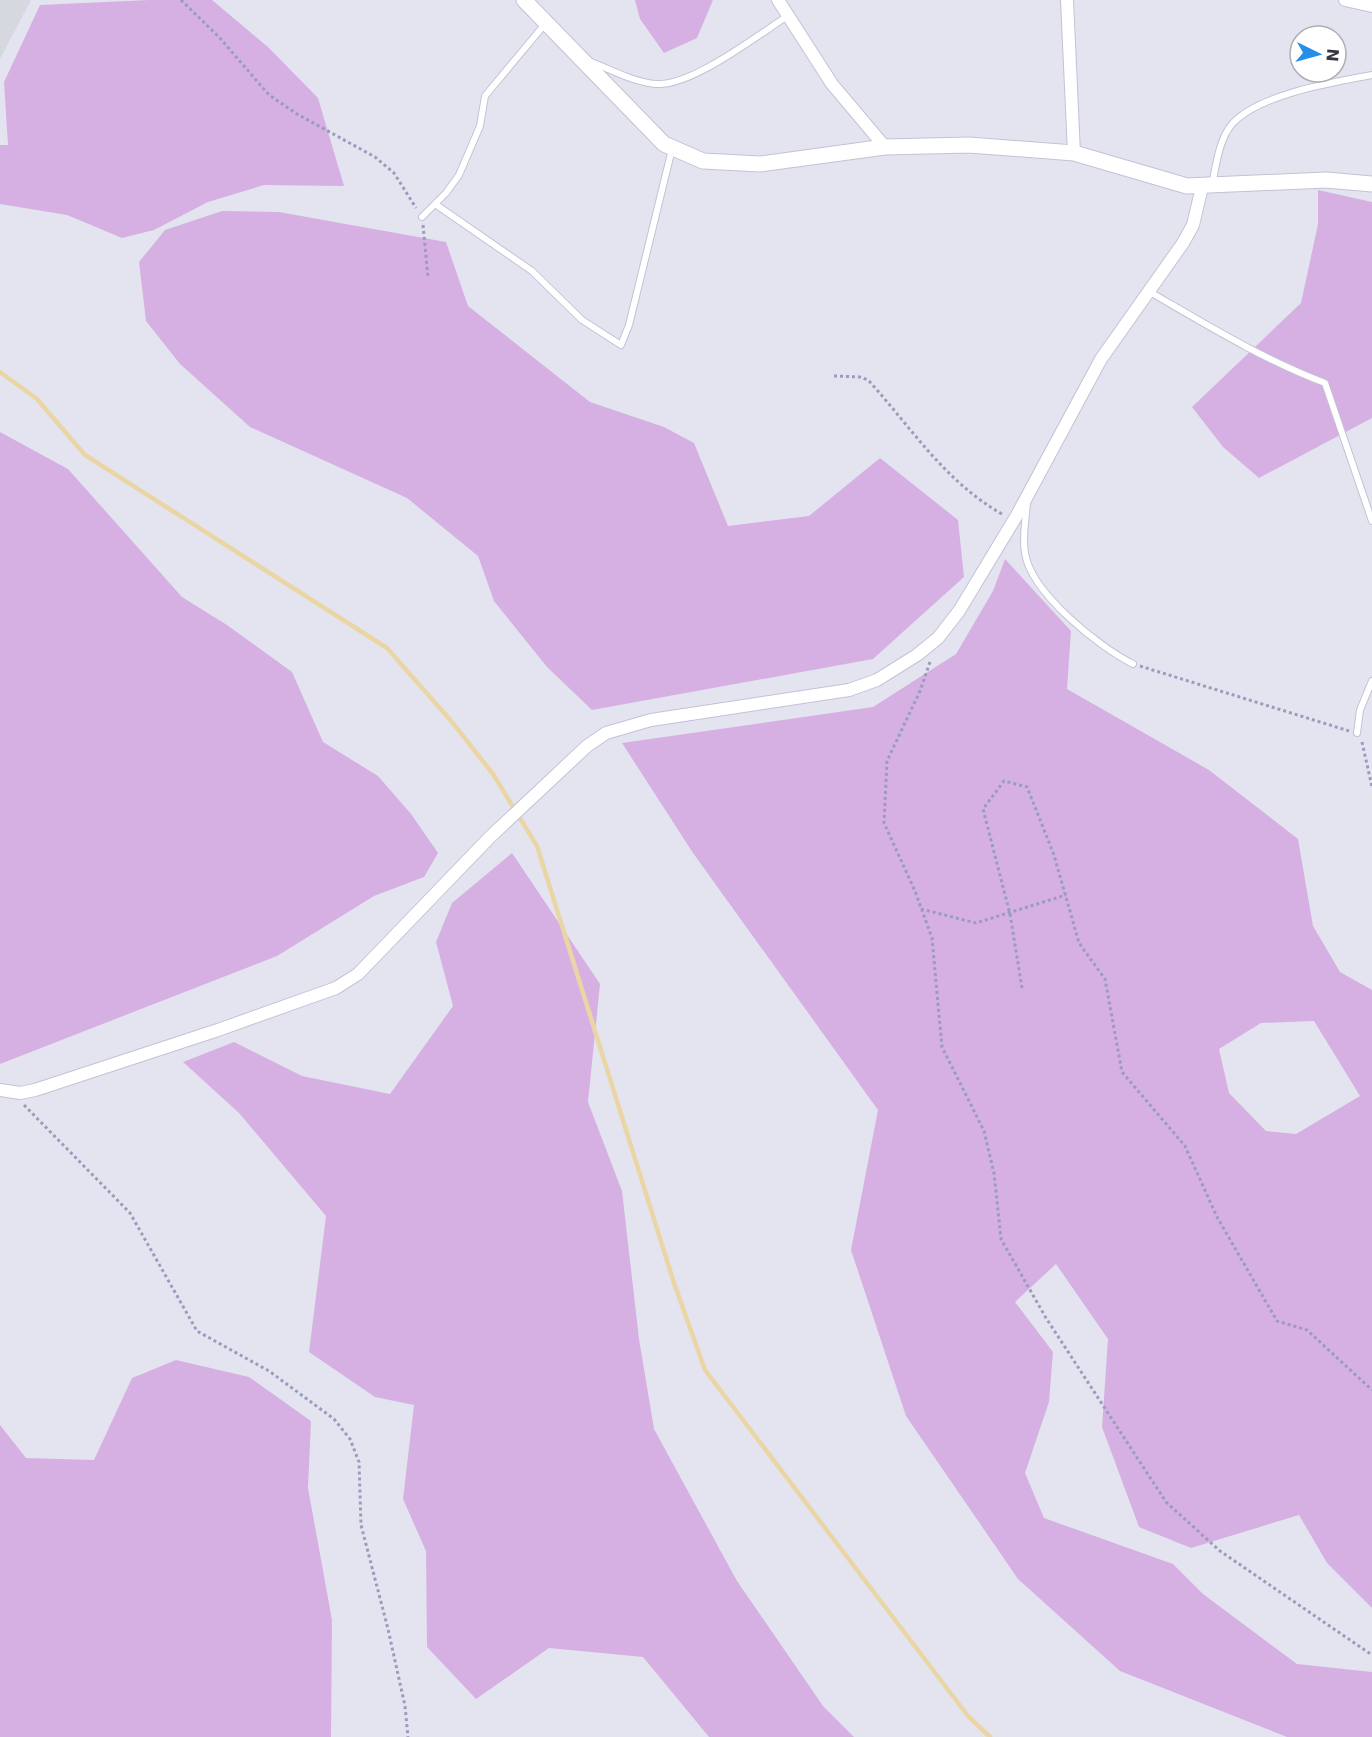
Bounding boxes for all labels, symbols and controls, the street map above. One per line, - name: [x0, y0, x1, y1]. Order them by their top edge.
- north arrow: [1288, 24, 1348, 84]
- text: N: [1322, 48, 1342, 63]

